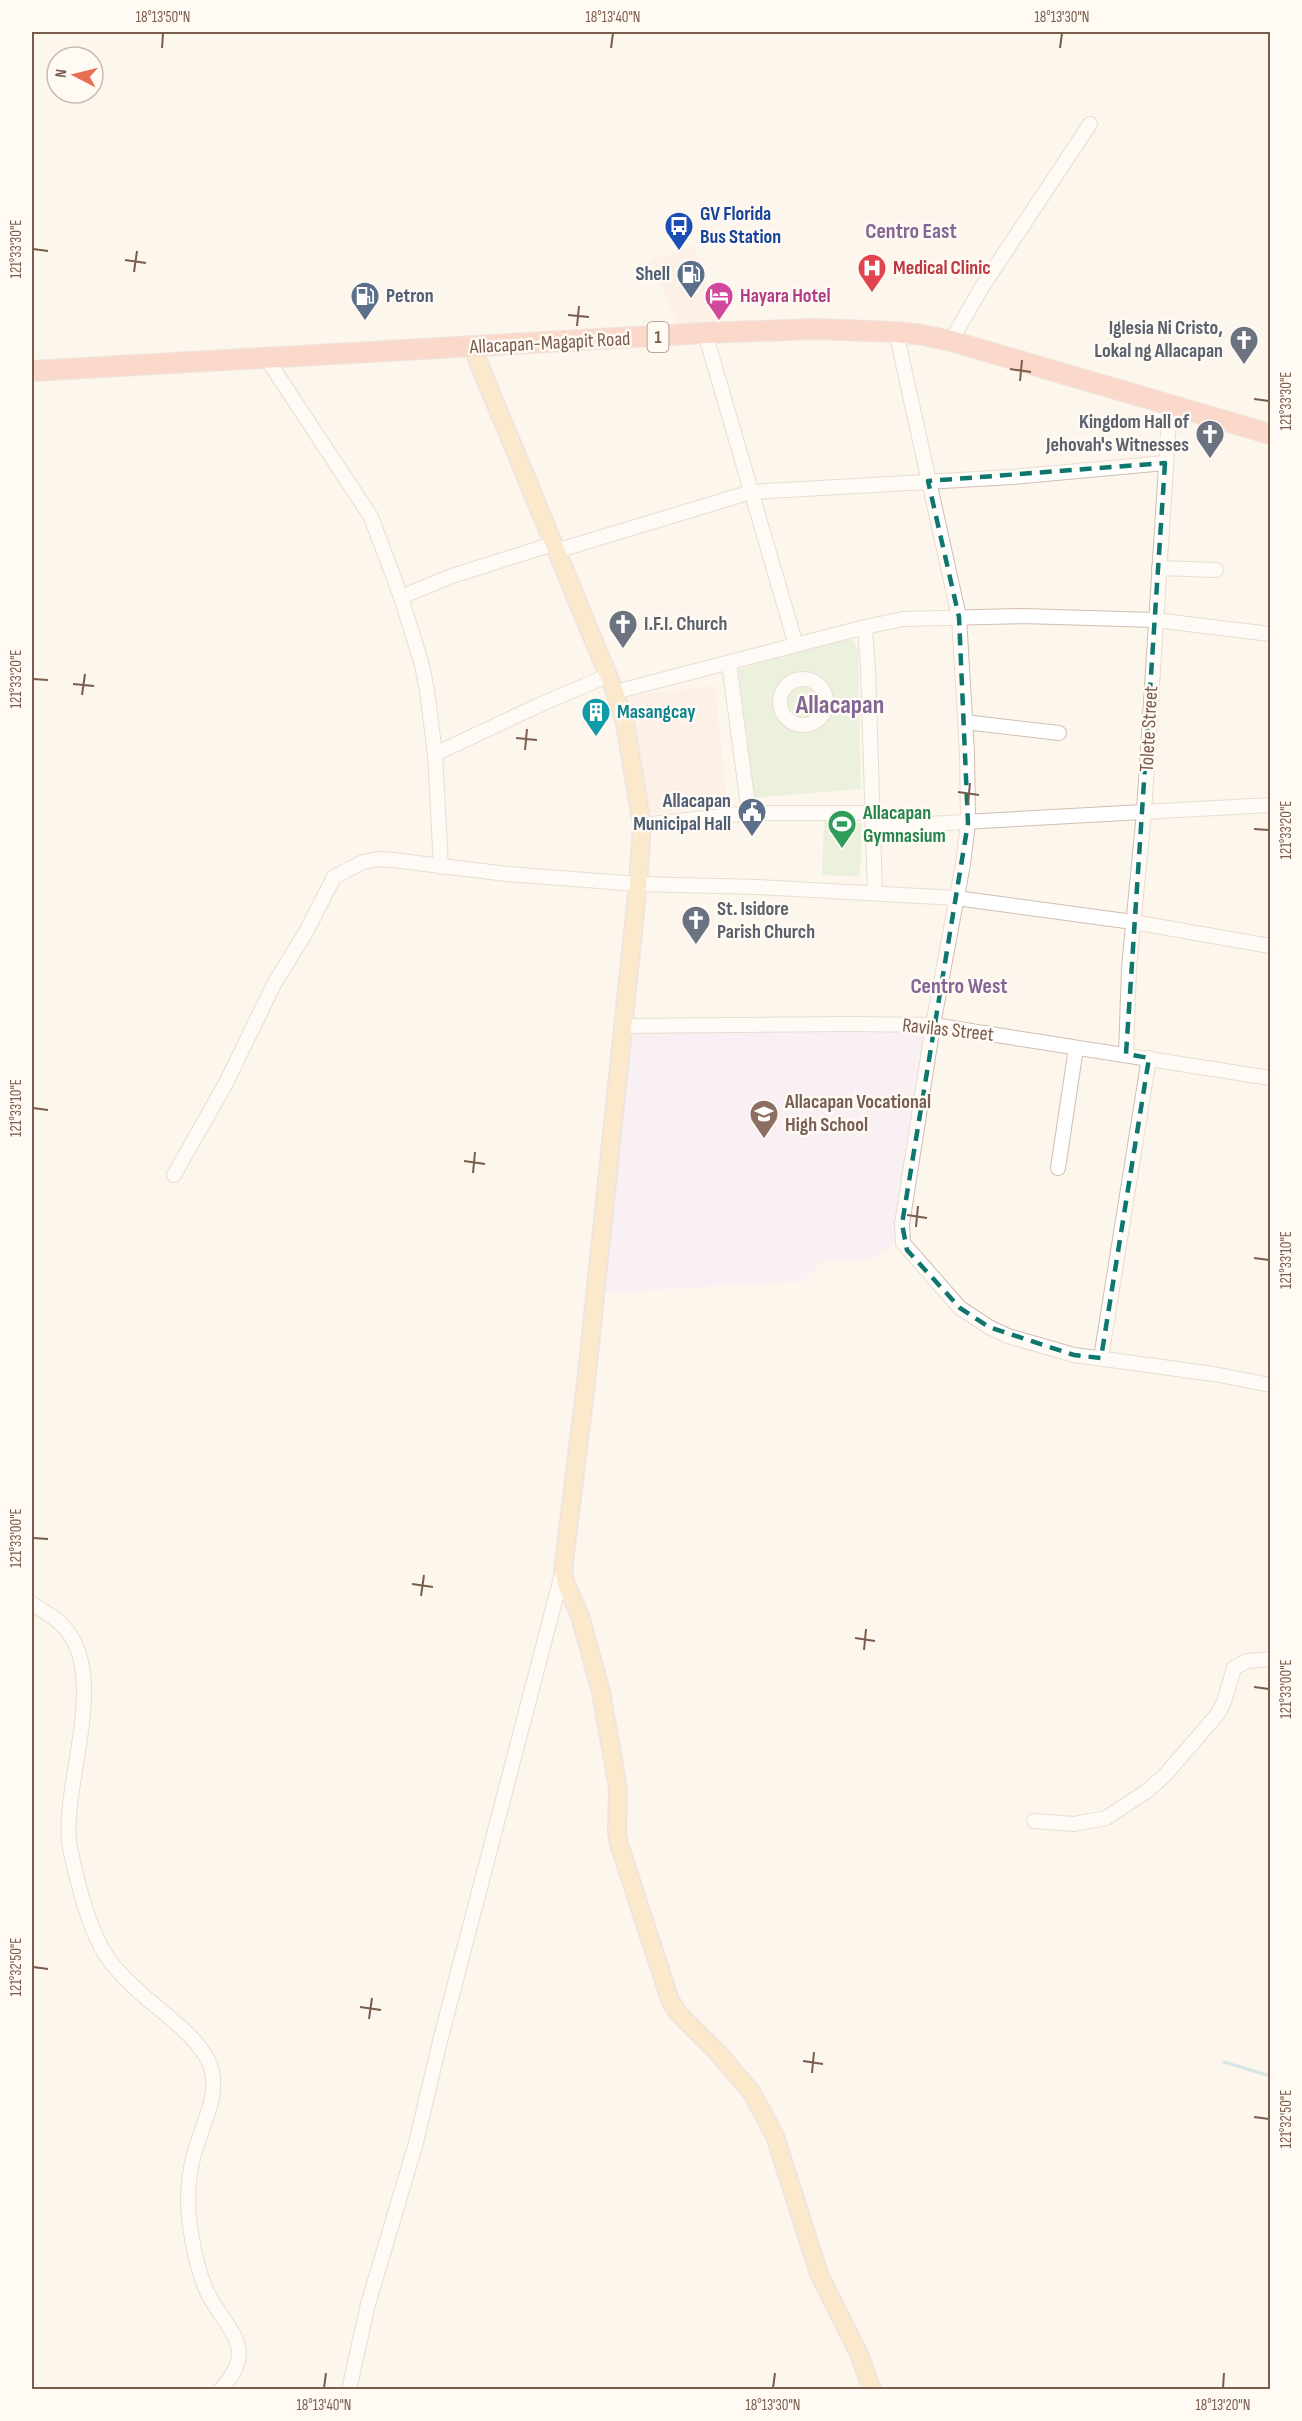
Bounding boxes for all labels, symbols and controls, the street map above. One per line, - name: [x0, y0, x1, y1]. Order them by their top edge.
- text: 18°13'50"N: [136, 8, 190, 27]
- text: 18°13'40"N: [586, 8, 640, 27]
- text: 18°13'30"N: [1035, 8, 1089, 27]
- north arrow: [45, 45, 105, 105]
- text: N: [52, 68, 72, 79]
- place label: GV Florida Bus Station: [700, 202, 781, 249]
- bus stop icon: GV Florida Bus Station: [663, 210, 695, 252]
- district label: Centro East: [865, 218, 957, 245]
- text: 121°33'30"E: [7, 219, 26, 279]
- hospital icon: Medical Clinic: [856, 252, 888, 294]
- place label: Medical Clinic: [893, 256, 991, 280]
- fuel station icon: Shell: [675, 258, 707, 300]
- place label: Shell: [635, 262, 670, 286]
- fuel station icon: Petron: [349, 280, 381, 322]
- hotel icon: Hayara Hotel: [703, 280, 735, 322]
- place label: Petron: [386, 284, 434, 308]
- place label: Hayara Hotel: [740, 284, 831, 308]
- place label: Iglesia Ni Cristo, Lokal ng Allacapan: [1094, 316, 1223, 363]
- road number: 1: [648, 322, 668, 352]
- church icon: Iglesia Ni Cristo, Lokal ng Allacapan: [1228, 324, 1260, 366]
- street label: Allacapan-Magapit Road: [468, 327, 631, 359]
- text: 121°33'30"E: [1277, 371, 1296, 431]
- place label: Kingdom Hall of Jehovah's Witnesses: [1045, 410, 1190, 457]
- church icon: Kingdom Hall of Jehovah's Witnesses: [1194, 418, 1226, 460]
- church icon: I.F.I. Church: [607, 608, 639, 650]
- place label: I.F.I. Church: [644, 612, 727, 636]
- text: 121°33'20"E: [7, 650, 26, 708]
- street label: Tolete Street: [1135, 685, 1163, 773]
- district label: Allacapan: [795, 690, 884, 721]
- building icon: Masangcay: [580, 696, 612, 738]
- place label: Masangcay: [617, 700, 696, 724]
- place label: Allacapan Municipal Hall: [633, 789, 731, 836]
- public building icon: Allacapan Municipal Hall: [736, 796, 768, 838]
- place label: Allacapan Gymnasium: [862, 801, 946, 848]
- text: 121°33'20"E: [1277, 801, 1296, 859]
- sports icon: Allacapan Gymnasium: [826, 808, 858, 850]
- place label: St. Isidore Parish Church: [717, 897, 815, 944]
- church icon: St. Isidore Parish Church: [680, 904, 712, 946]
- district label: Centro West: [910, 973, 1008, 1000]
- street label: Ravilas Street: [901, 1013, 995, 1047]
- text: 121°33'10"E: [7, 1079, 26, 1137]
- place label: Allacapan Vocational High School: [784, 1090, 931, 1137]
- school or university icon: Allacapan Vocational High School: [748, 1098, 780, 1140]
- text: 121°33'10"E: [1277, 1231, 1296, 1289]
- text: 121°33'00"E: [7, 1508, 26, 1568]
- text: 121°33'00"E: [1277, 1659, 1296, 1719]
- text: 121°32'50"E: [7, 1938, 26, 1996]
- text: 121°32'50"E: [1277, 2090, 1296, 2148]
- text: 18°13'40"N: [297, 2396, 351, 2415]
- text: 18°13'30"N: [746, 2396, 800, 2415]
- text: 18°13'20"N: [1196, 2396, 1250, 2415]

